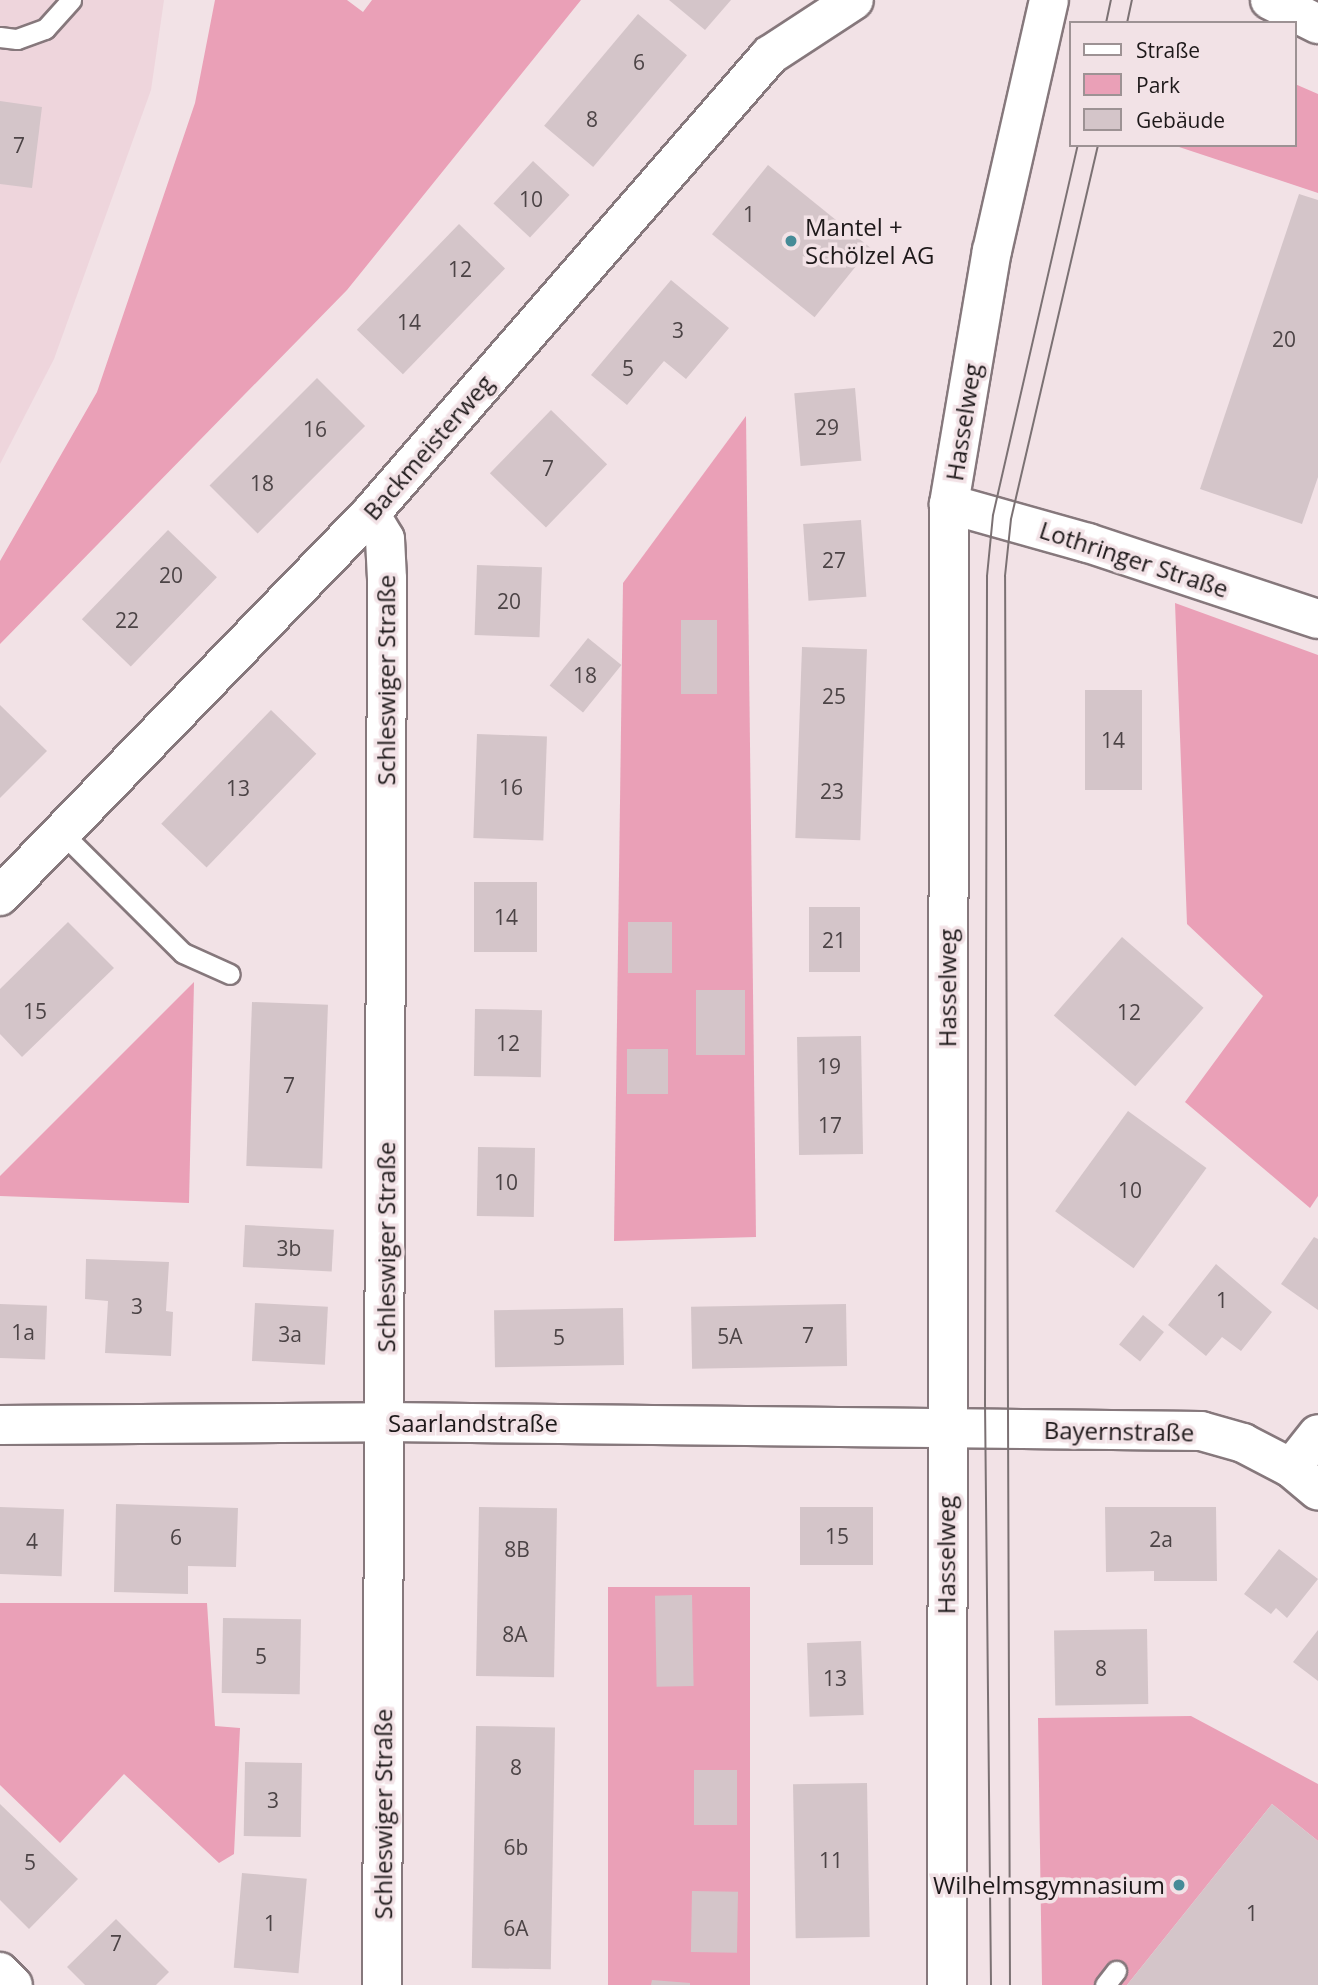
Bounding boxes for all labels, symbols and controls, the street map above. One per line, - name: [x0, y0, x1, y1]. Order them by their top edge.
- legend: [1070, 21, 1297, 147]
- text: Straße: [1136, 36, 1200, 64]
- house number: 6: [633, 49, 645, 75]
- text: Park: [1136, 71, 1180, 99]
- house number: 8: [586, 106, 598, 132]
- text: Gebäude: [1136, 106, 1225, 134]
- house number: 7: [13, 132, 25, 158]
- house number: 10: [519, 186, 543, 212]
- house number: 1: [743, 201, 755, 227]
- place label: Mantel + Schölzel AG: [805, 213, 935, 269]
- marker: Mantel + Schölzel AG: [783, 233, 799, 249]
- house number: 12: [448, 256, 472, 282]
- house number: 14: [397, 309, 421, 335]
- house number: 3: [672, 317, 684, 343]
- house number: 20: [1272, 326, 1296, 352]
- house number: 5: [622, 355, 634, 381]
- street label: Hasselweg: [940, 361, 986, 483]
- street label: Backmeisterweg: [357, 368, 499, 526]
- house number: 29: [815, 414, 839, 440]
- house number: 16: [303, 416, 327, 442]
- house number: 7: [542, 455, 554, 481]
- house number: 18: [250, 470, 274, 496]
- street label: Lothringer Straße: [1036, 515, 1232, 603]
- house number: 27: [822, 547, 846, 573]
- house number: 20: [159, 562, 183, 588]
- street label: Schleswiger Straße: [372, 575, 400, 785]
- house number: 20: [497, 588, 521, 614]
- house number: 22: [115, 607, 139, 633]
- house number: 18: [573, 662, 597, 688]
- house number: 25: [822, 683, 846, 709]
- house number: 14: [1101, 727, 1125, 753]
- house number: 16: [499, 774, 523, 800]
- house number: 13: [226, 775, 250, 801]
- house number: 23: [820, 778, 844, 804]
- house number: 14: [494, 904, 518, 930]
- house number: 21: [822, 927, 846, 953]
- street label: Hasselweg: [933, 929, 961, 1047]
- house number: 15: [23, 998, 47, 1024]
- house number: 12: [1117, 999, 1141, 1025]
- house number: 12: [496, 1030, 520, 1056]
- house number: 19: [817, 1053, 841, 1079]
- house number: 7: [283, 1072, 295, 1098]
- house number: 17: [818, 1112, 842, 1138]
- street label: Schleswiger Straße: [372, 1142, 400, 1352]
- house number: 10: [494, 1169, 518, 1195]
- house number: 10: [1118, 1177, 1142, 1203]
- house number: 3b: [277, 1235, 301, 1261]
- house number: 1: [1216, 1287, 1228, 1313]
- house number: 3: [131, 1293, 143, 1319]
- house number: 1a: [11, 1319, 35, 1345]
- house number: 3a: [278, 1321, 302, 1347]
- house number: 7: [802, 1322, 814, 1348]
- house number: 5A: [717, 1323, 743, 1349]
- house number: 5: [553, 1324, 565, 1350]
- street label: Saarlandstraße: [388, 1409, 558, 1437]
- street label: Bayernstraße: [1044, 1415, 1194, 1447]
- street label: Hasselweg: [932, 1496, 960, 1614]
- house number: 15: [825, 1523, 849, 1549]
- house number: 6: [170, 1524, 182, 1550]
- house number: 2a: [1149, 1526, 1173, 1552]
- house number: 4: [26, 1528, 38, 1554]
- house number: 8B: [504, 1536, 530, 1562]
- house number: 8A: [502, 1621, 528, 1647]
- house number: 5: [255, 1643, 267, 1669]
- house number: 8: [1095, 1655, 1107, 1681]
- house number: 13: [823, 1665, 847, 1691]
- street label: Schleswiger Straße: [369, 1709, 397, 1919]
- house number: 8: [510, 1754, 522, 1780]
- house number: 3: [267, 1787, 279, 1813]
- house number: 6b: [504, 1834, 528, 1860]
- house number: 11: [819, 1847, 843, 1873]
- house number: 5: [24, 1849, 36, 1875]
- place label: Wilhelmsgymnasium: [933, 1871, 1165, 1899]
- marker: Wilhelmsgymnasium: [1171, 1877, 1187, 1893]
- house number: 1: [1246, 1900, 1258, 1926]
- house number: 1: [264, 1910, 276, 1936]
- house number: 6A: [503, 1915, 529, 1941]
- house number: 7: [110, 1930, 122, 1956]

